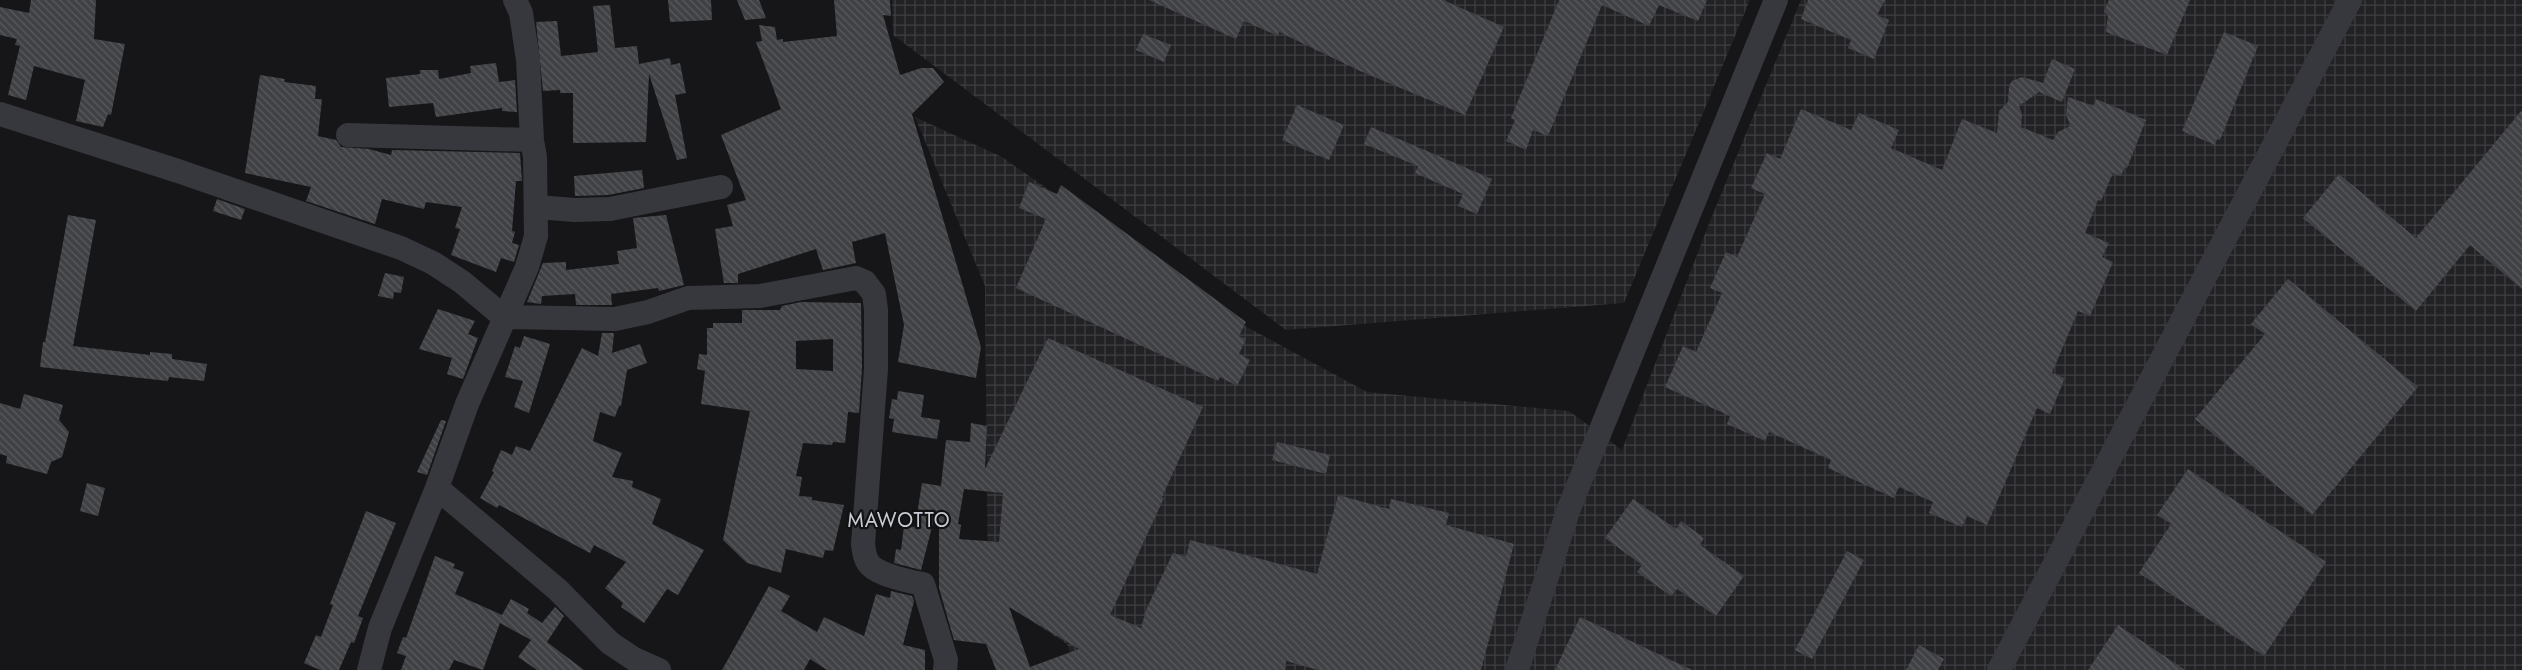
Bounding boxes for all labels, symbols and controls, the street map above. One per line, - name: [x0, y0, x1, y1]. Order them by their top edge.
- district label: MAWOTTO: [847, 506, 951, 535]

